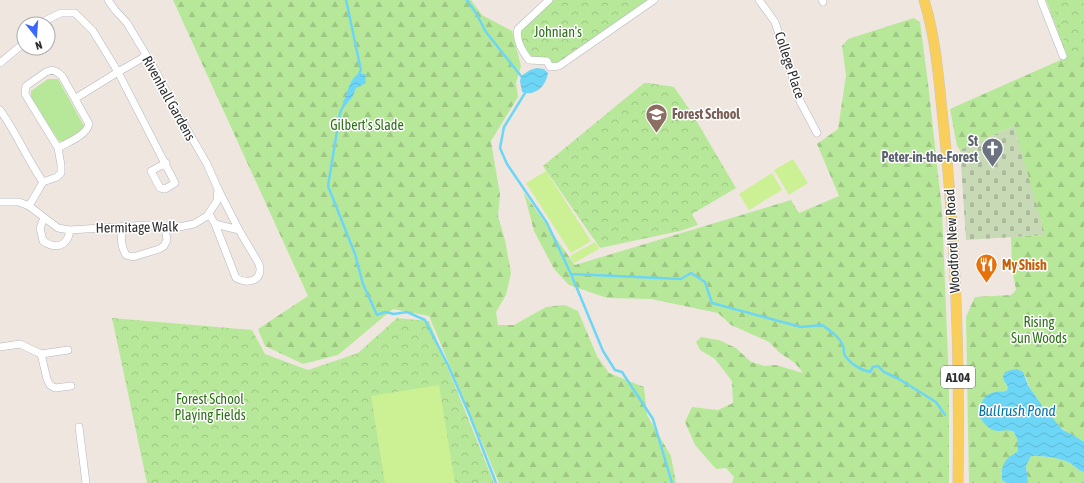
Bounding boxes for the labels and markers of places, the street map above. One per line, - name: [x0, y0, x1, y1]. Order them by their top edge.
- school or university icon: Forest School: [644, 101, 670, 134]
- place label: Forest School: [672, 106, 740, 122]
- place label: St Peter-in-the-Forest: [881, 133, 978, 165]
- church icon: St Peter-in-the-Forest: [980, 136, 1006, 169]
- restaurant icon: My Shish: [973, 252, 999, 285]
- place label: My Shish: [1002, 257, 1047, 273]

